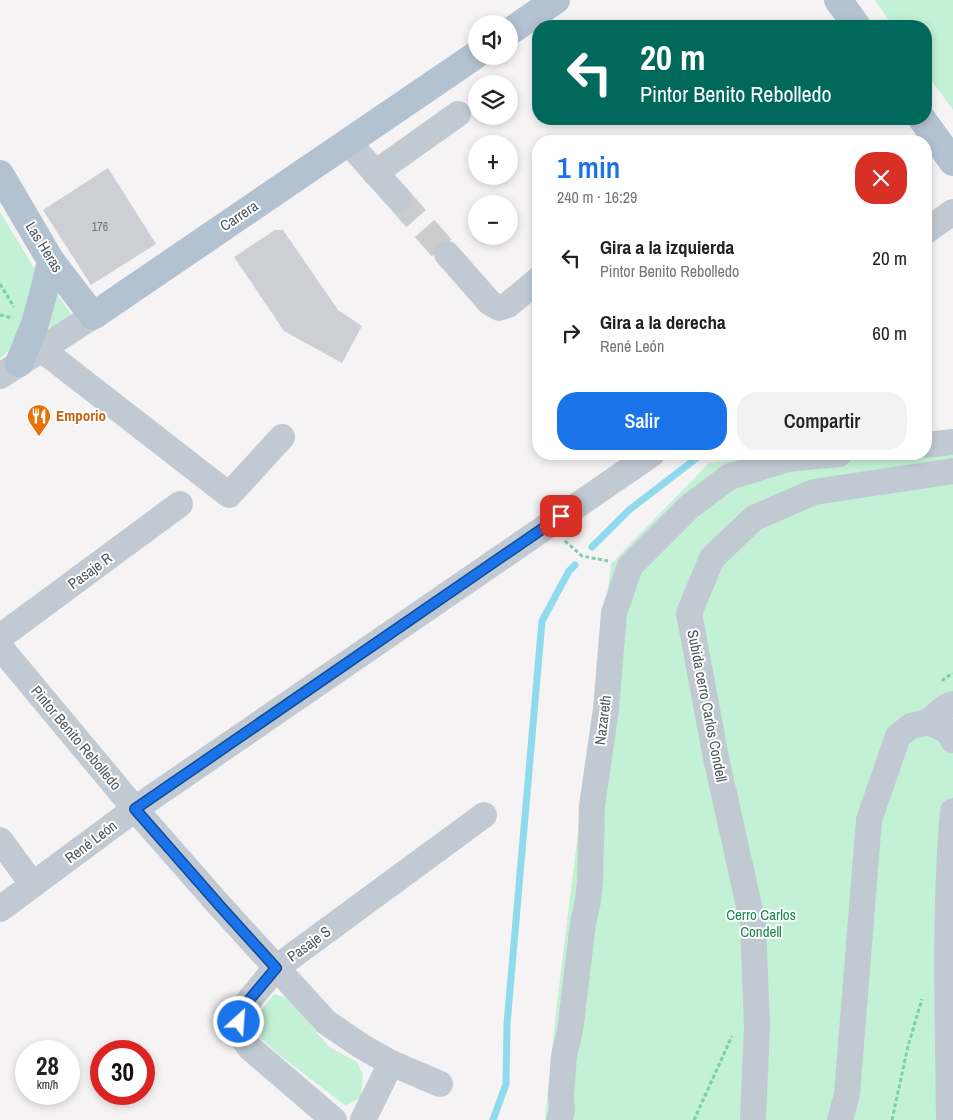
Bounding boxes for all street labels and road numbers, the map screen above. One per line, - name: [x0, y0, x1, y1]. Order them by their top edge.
- street label: Carrera: [216, 195, 262, 236]
- street label: Las Heras: [21, 217, 68, 276]
- street label: Pasaje R: [63, 547, 116, 594]
- street label: Subida cerro Carlos Condell: [682, 628, 733, 784]
- street label: Pintor Benito Rebolledo: [26, 681, 127, 795]
- street label: Nazareth: [589, 694, 616, 746]
- street label: René León: [60, 815, 121, 868]
- street label: Pasaje S: [283, 921, 335, 967]

